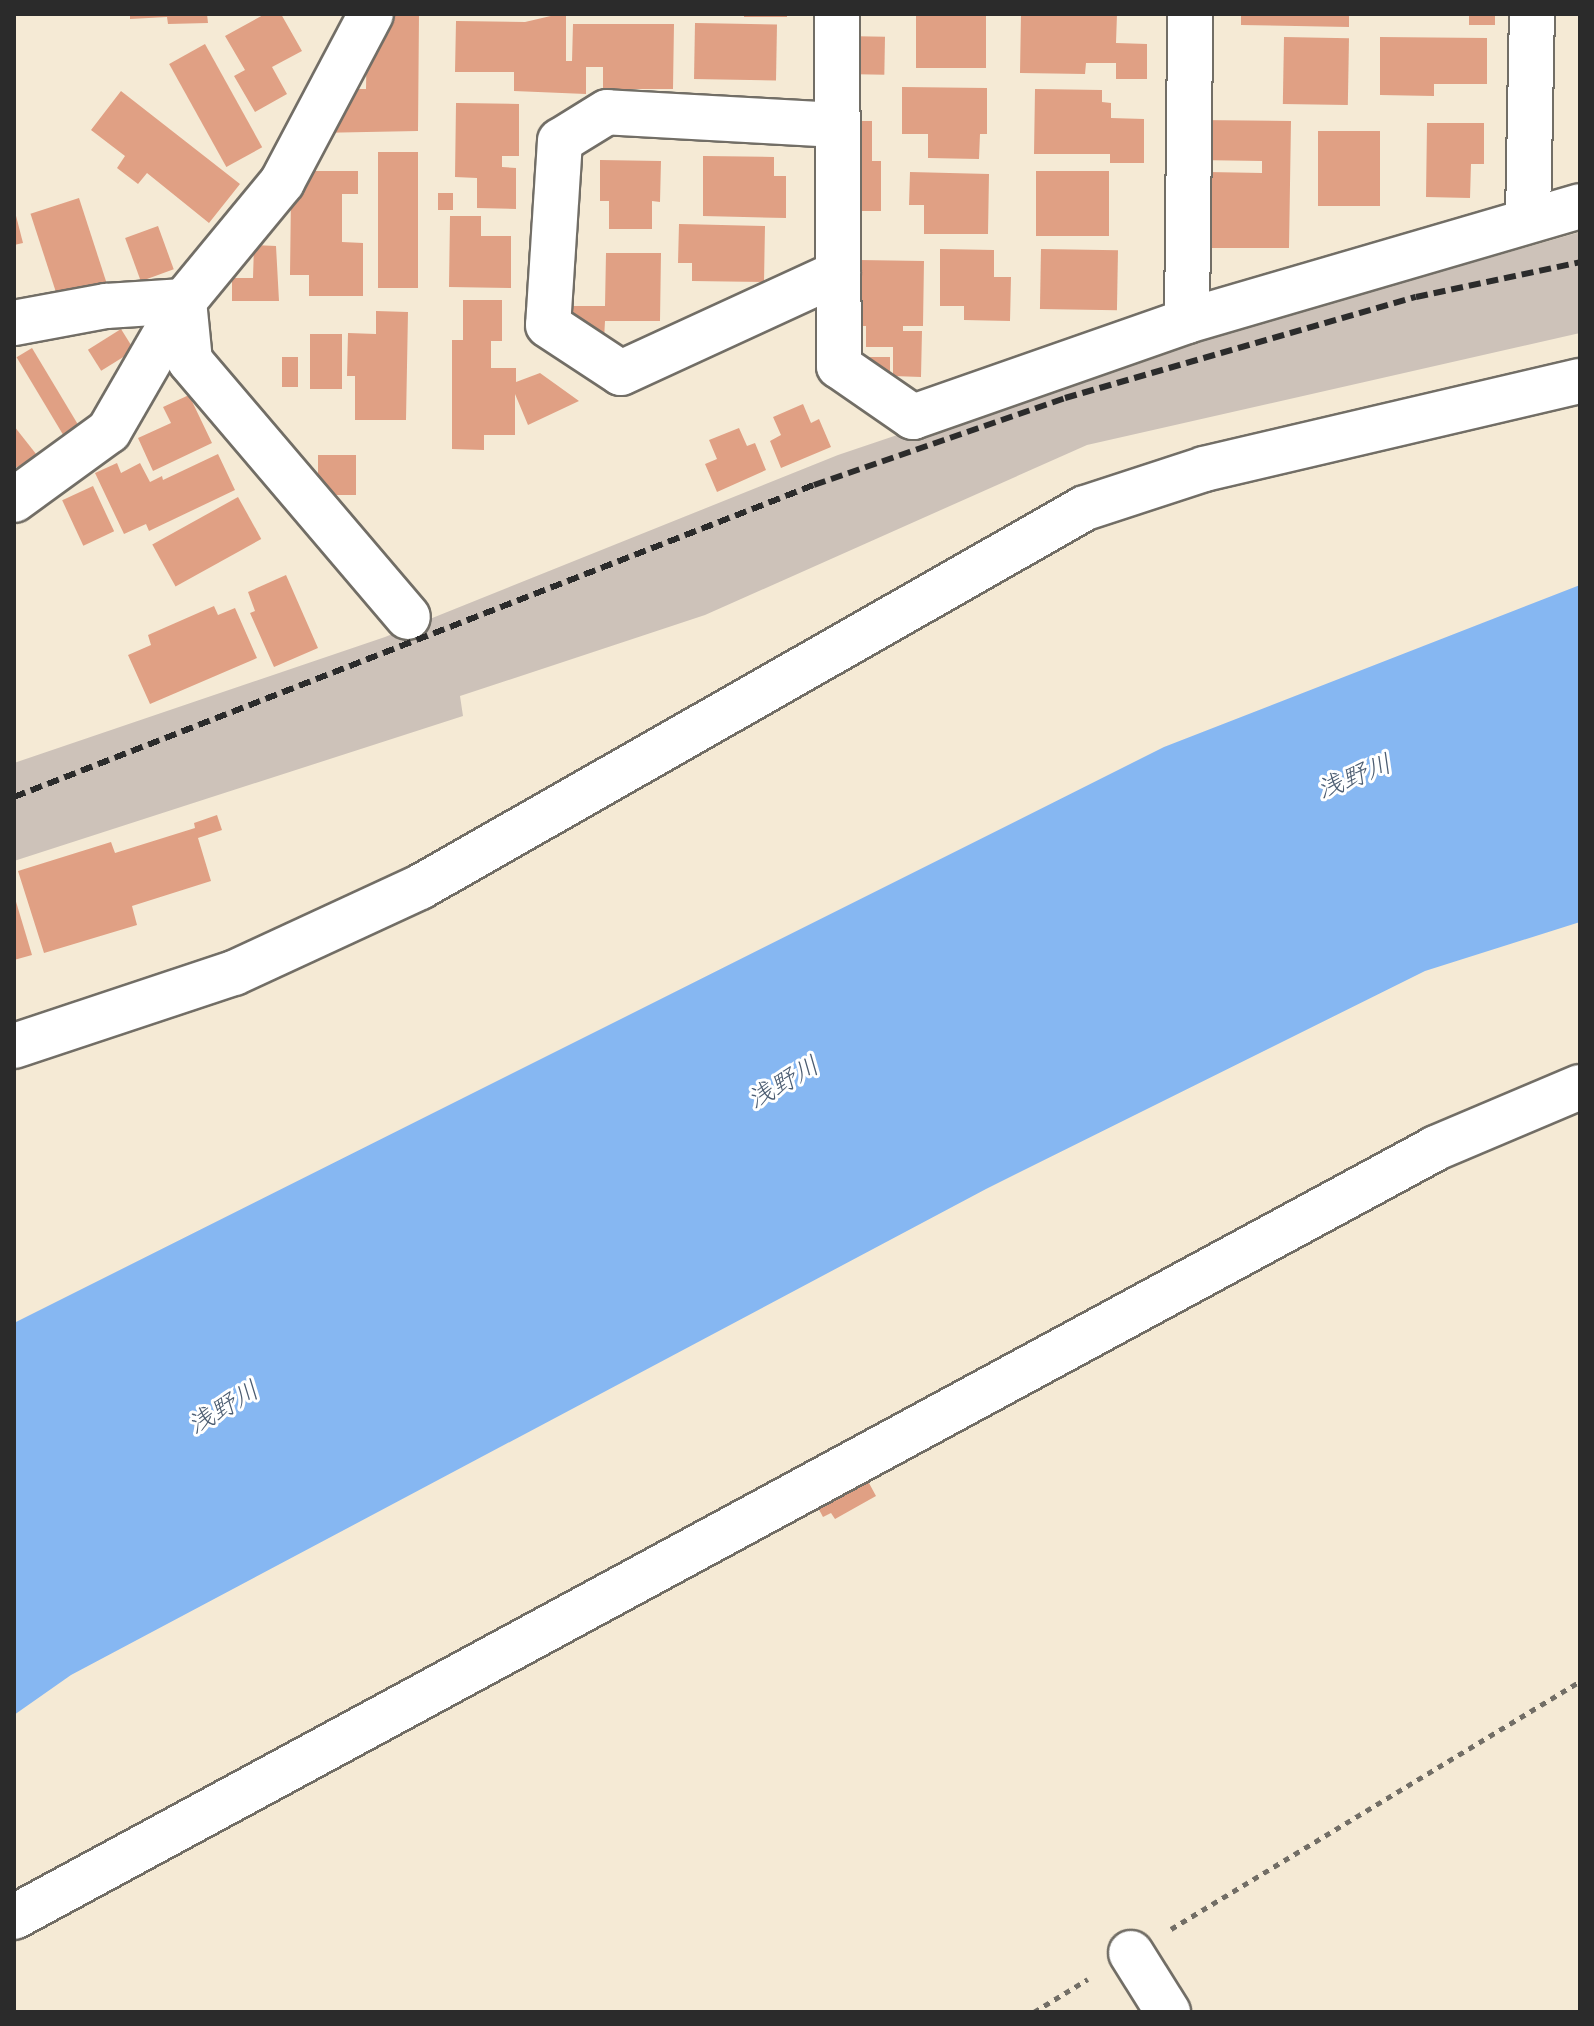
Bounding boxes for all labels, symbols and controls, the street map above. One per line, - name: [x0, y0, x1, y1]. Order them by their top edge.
- water label: 浅野川: [1312, 747, 1396, 805]
- water label: 浅野川: [741, 1049, 825, 1115]
- water label: 浅野川: [182, 1374, 264, 1440]

